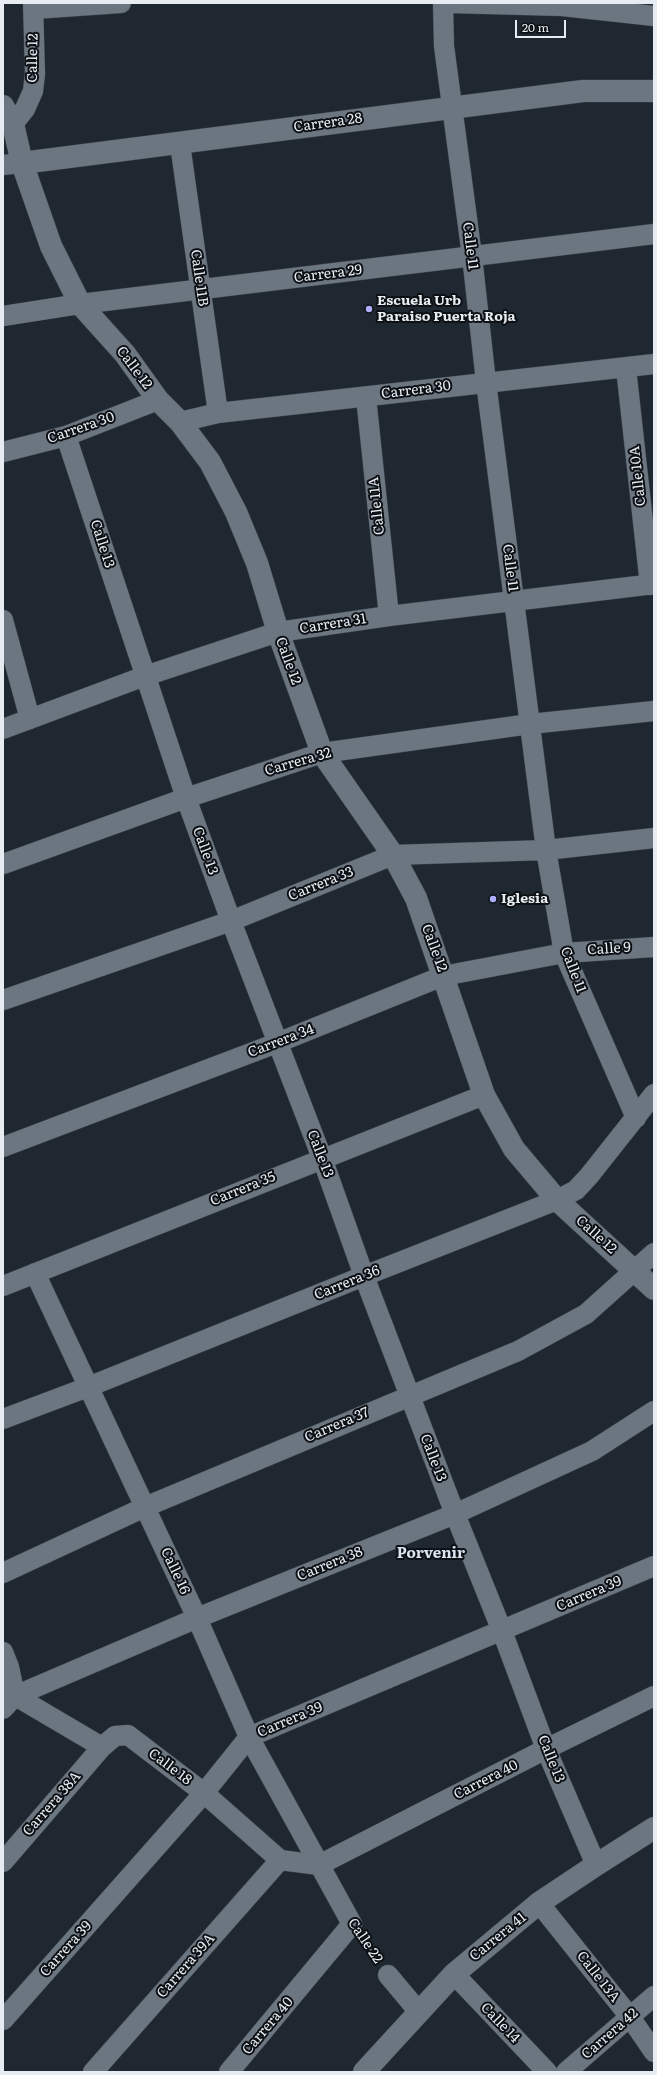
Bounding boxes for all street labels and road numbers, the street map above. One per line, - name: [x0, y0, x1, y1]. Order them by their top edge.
- street label: Calle 12: [24, 33, 42, 83]
- street label: Carrera 28: [293, 110, 363, 136]
- street label: Calle 11: [459, 221, 481, 271]
- street label: Calle 11B: [187, 249, 211, 307]
- street label: Carrera 29: [293, 261, 363, 287]
- street label: Calle 12: [112, 343, 156, 393]
- street label: Carrera 30: [380, 377, 452, 403]
- street label: Carrera 30: [45, 409, 117, 447]
- street label: Calle 10A: [626, 445, 650, 507]
- street label: Calle 11A: [366, 476, 388, 536]
- street label: Calle 13: [86, 518, 118, 570]
- street label: Calle 11: [499, 543, 521, 593]
- street label: Carrera 31: [298, 610, 368, 638]
- street label: Calle 12: [272, 635, 304, 687]
- street label: Carrera 32: [263, 744, 333, 780]
- street label: Calle 13: [189, 825, 221, 877]
- street label: Carrera 33: [286, 863, 356, 905]
- street label: Calle 12: [418, 922, 450, 974]
- street label: Calle 9: [587, 939, 631, 959]
- street label: Calle 11: [557, 945, 589, 995]
- street label: Carrera 34: [246, 1021, 316, 1061]
- street label: Calle 13: [303, 1128, 337, 1180]
- street label: Carrera 35: [208, 1168, 278, 1210]
- street label: Calle 12: [572, 1212, 620, 1258]
- street label: Carrera 36: [312, 1262, 382, 1304]
- street label: Carrera 37: [302, 1404, 372, 1446]
- street label: Calle 13: [416, 1432, 450, 1484]
- street label: Carrera 38: [295, 1543, 365, 1585]
- street label: Calle 16: [157, 1545, 193, 1597]
- street label: Carrera 39: [554, 1573, 624, 1615]
- street label: Carrera 39: [255, 1699, 325, 1741]
- street label: Calle 13: [534, 1733, 568, 1785]
- street label: Calle 18: [145, 1745, 195, 1789]
- street label: Carrera 40: [451, 1757, 521, 1803]
- street label: Carrera 38A: [19, 1768, 85, 1840]
- street label: Carrera 41: [466, 1909, 530, 1965]
- street label: Calle 22: [344, 1915, 386, 1967]
- street label: Carrera 39: [37, 1918, 95, 1980]
- street label: Carrera 39A: [154, 1931, 218, 2001]
- street label: Calle 13A: [573, 1948, 623, 2006]
- street label: Carrera 40: [239, 1994, 297, 2058]
- street label: Calle 14: [477, 1999, 523, 2047]
- street label: Carrera 42: [578, 2005, 642, 2063]

